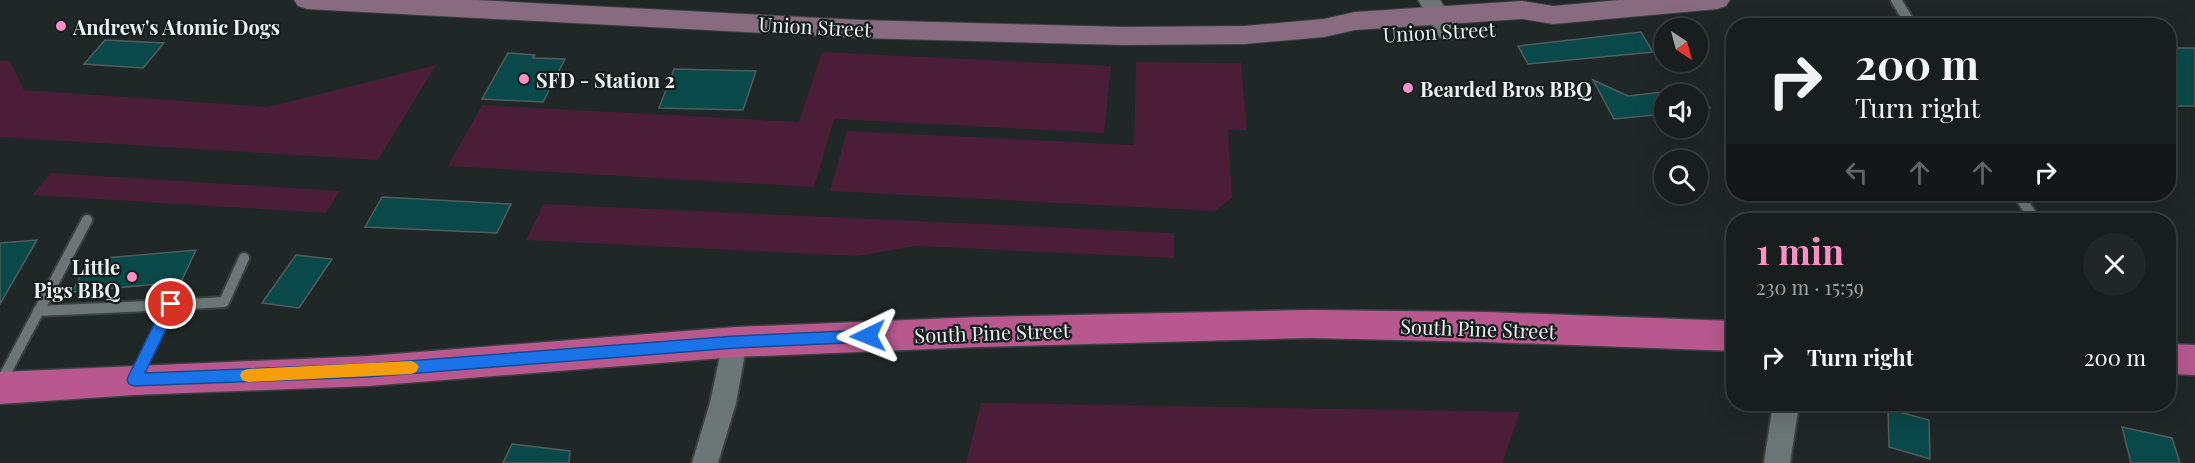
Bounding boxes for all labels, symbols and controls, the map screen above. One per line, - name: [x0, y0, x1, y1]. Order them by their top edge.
- street label: Union Street: [758, 10, 873, 42]
- place label: Andrew's Atomic Dogs: [72, 13, 280, 40]
- street label: Union Street: [1382, 15, 1497, 47]
- north arrow: [1654, 18, 1708, 72]
- map controls: [1654, 18, 1708, 204]
- marker: Andrew's Atomic Dogs: [54, 19, 68, 33]
- text: 200 m: [1855, 35, 1979, 91]
- icon: right: [1756, 42, 1834, 120]
- place label: SFD - Station 2: [536, 66, 675, 93]
- marker: SFD - Station 2: [517, 72, 531, 86]
- place label: Bearded Bros BBQ: [1420, 75, 1592, 102]
- marker: Bearded Bros BBQ: [1401, 81, 1415, 95]
- button: sound: [1654, 84, 1708, 138]
- text: Turn right: [1855, 89, 1980, 125]
- button: search: [1654, 150, 1708, 204]
- icon: left: [1840, 156, 1873, 189]
- icon: ahead: [1903, 156, 1936, 189]
- icon: ahead: [1966, 156, 1999, 189]
- icon: right: [2029, 156, 2062, 189]
- text: 1 min: [1756, 226, 1844, 274]
- button: close: [2083, 233, 2146, 296]
- place label: Little Pigs BBQ: [33, 253, 120, 303]
- marker: Little Pigs BBQ: [125, 270, 139, 284]
- text: 230 m · 15:59: [1756, 273, 1864, 300]
- pin: [145, 278, 196, 329]
- icon: arrive: [154, 287, 187, 320]
- position arrow: [836, 304, 900, 368]
- street label: South Pine Street: [1400, 312, 1557, 344]
- street label: South Pine Street: [914, 316, 1071, 348]
- icon: right: [1756, 341, 1789, 374]
- text: Turn right: [1807, 342, 1913, 372]
- text: 200 m: [2084, 342, 2146, 372]

